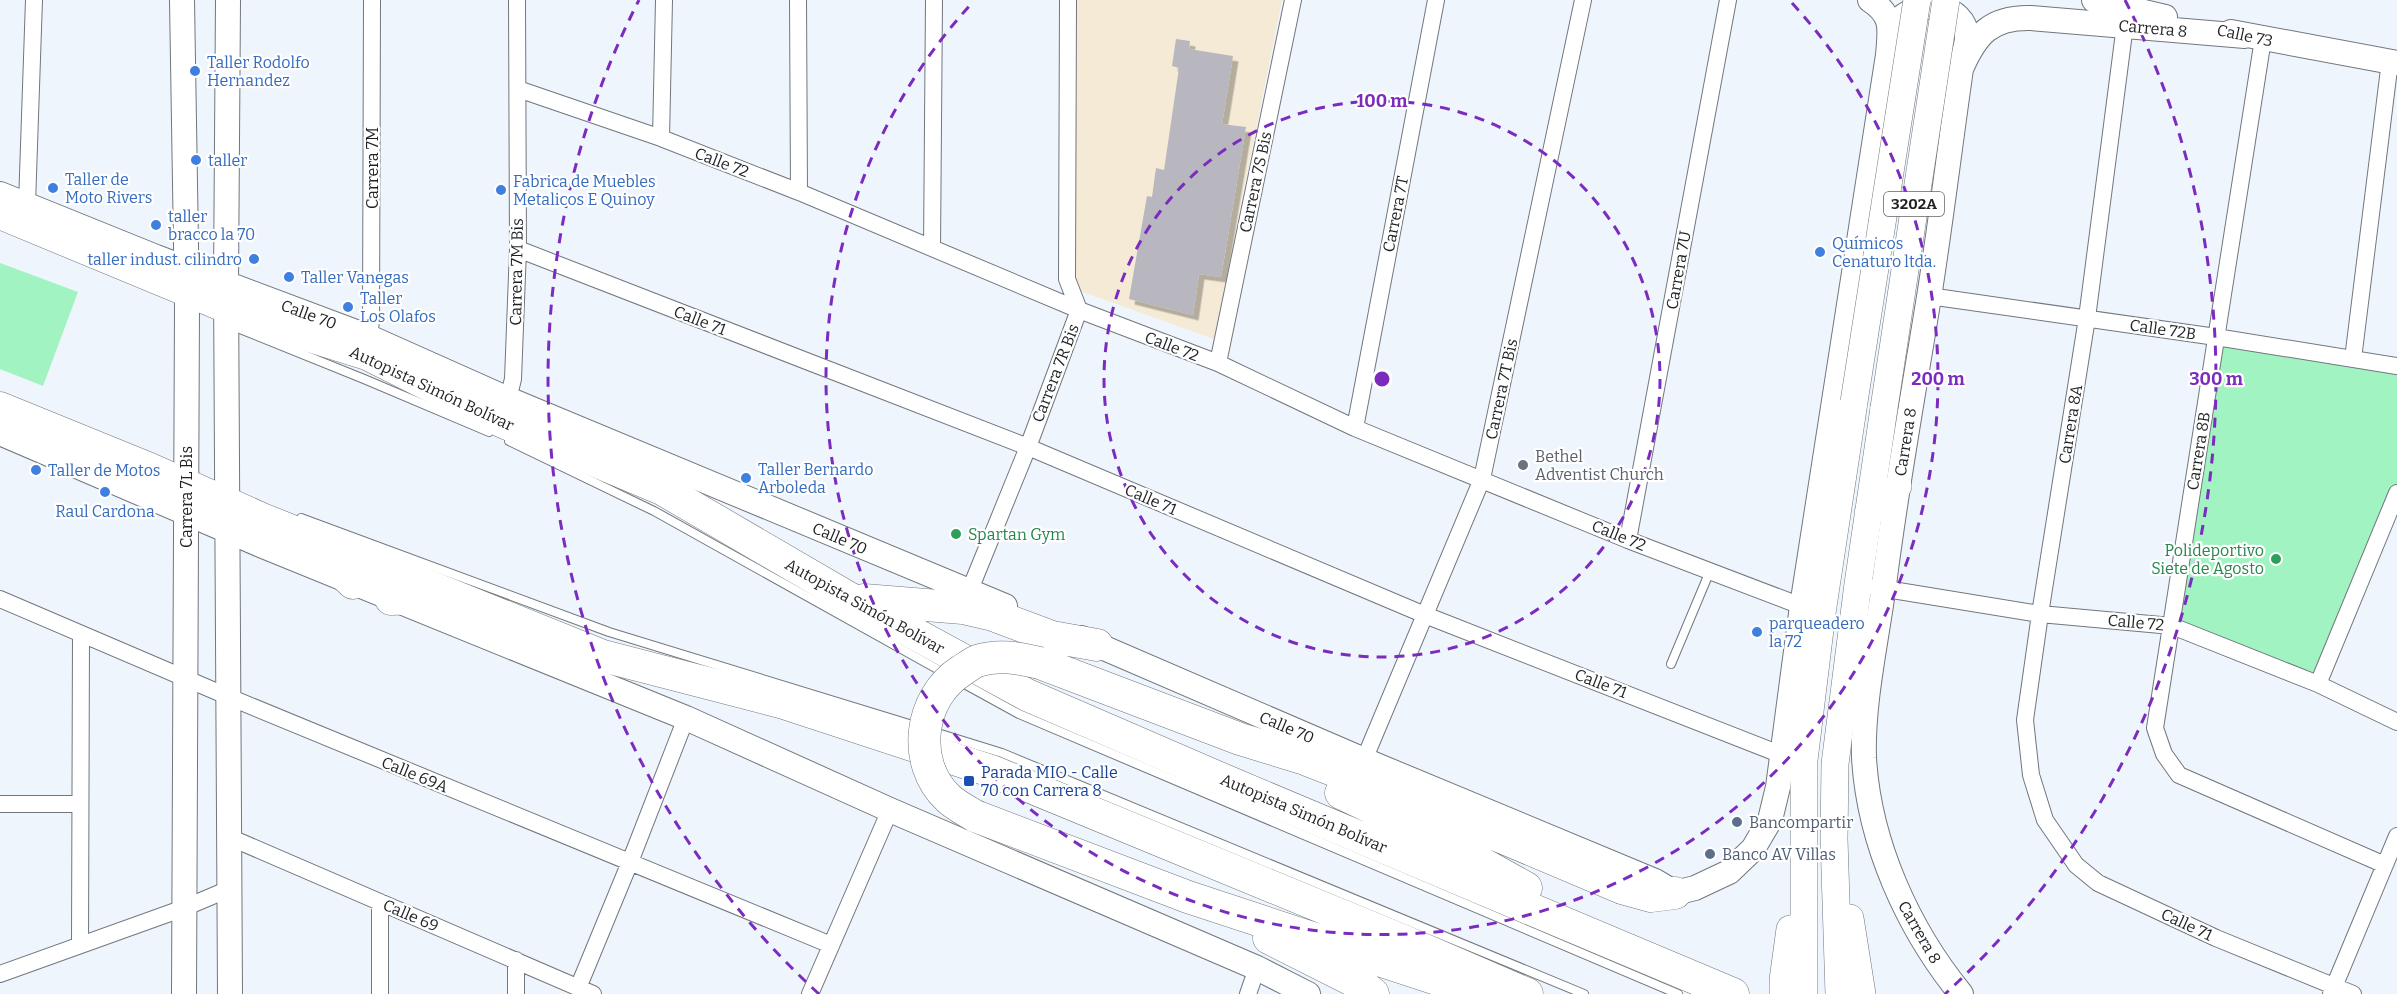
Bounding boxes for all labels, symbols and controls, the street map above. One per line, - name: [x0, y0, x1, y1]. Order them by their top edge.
- street label: Carrera 8: [2118, 16, 2188, 41]
- street label: Calle 73: [2215, 20, 2275, 51]
- place label: Taller Rodolfo Hernandez: [207, 53, 310, 90]
- marker: Taller Rodolfo Hernandez: [188, 64, 202, 78]
- text: 100 m: [1356, 90, 1408, 112]
- street label: Carrera 7M: [363, 127, 382, 209]
- street label: Carrera 7S Bis: [1236, 130, 1275, 234]
- street label: Calle 72: [692, 143, 752, 181]
- place label: taller: [208, 151, 247, 170]
- marker: taller: [189, 153, 203, 167]
- place label: Taller de Moto Rivers: [65, 170, 152, 207]
- place label: Fabrica de Muebles Metalicos E Quinoy: [513, 172, 656, 209]
- street label: Carrera 7T: [1379, 175, 1412, 254]
- marker: Taller de Moto Rivers: [46, 181, 60, 195]
- marker: Fabrica de Muebles Metalicos E Quinoy: [494, 183, 508, 197]
- road number: 3202A: [1884, 192, 1944, 216]
- place label: taller bracco la 70: [168, 207, 255, 244]
- marker: taller bracco la 70: [149, 218, 163, 232]
- street label: Carrera 7M Bis: [506, 218, 527, 326]
- street label: Carrera 7U: [1662, 229, 1695, 311]
- place label: Químicos Cenaturo ltda.: [1832, 234, 1936, 271]
- marker: Químicos Cenaturo ltda.: [1813, 245, 1827, 259]
- place label: taller indust. cilindro: [87, 250, 242, 269]
- marker: taller indust. cilindro: [247, 252, 261, 266]
- place label: Taller Vanegas: [301, 268, 409, 287]
- marker: Taller Vanegas: [282, 270, 296, 284]
- place label: Taller Los Olafos: [360, 289, 436, 326]
- street label: Calle 70: [278, 296, 339, 333]
- marker: Taller Los Olafos: [341, 300, 355, 314]
- street label: Calle 71: [671, 302, 729, 339]
- street label: Calle 72B: [2129, 315, 2197, 344]
- street label: Carrera 7R Bis: [1028, 321, 1083, 425]
- street label: Calle 72: [1142, 327, 1202, 365]
- street label: Carrera 7T Bis: [1482, 337, 1521, 441]
- street label: Autopista Simón Bolívar: [347, 342, 517, 435]
- text: 200 m: [1911, 368, 1965, 390]
- text: 300 m: [2189, 368, 2243, 390]
- centre of rings: [1372, 369, 1392, 389]
- street label: Carrera 8A: [2055, 383, 2086, 465]
- street label: Carrera 8: [1891, 406, 1920, 478]
- street label: Carrera 8B: [2183, 411, 2214, 492]
- street label: Carrera 7L Bis: [177, 446, 196, 548]
- place label: Bethel Adventist Church: [1535, 447, 1664, 484]
- marker: Bethel Adventist Church: [1516, 458, 1530, 472]
- place label: Taller Bernardo Arboleda: [758, 460, 873, 497]
- place label: Taller de Motos: [48, 461, 161, 480]
- marker: Taller de Motos: [29, 463, 43, 477]
- marker: Taller Bernardo Arboleda: [739, 471, 753, 485]
- street label: Calle 71: [1122, 480, 1180, 519]
- marker: Raul Cardona: [98, 485, 112, 499]
- place label: Raul Cardona: [55, 502, 155, 521]
- street label: Calle 72: [1589, 516, 1649, 555]
- street label: Calle 70: [809, 518, 870, 559]
- place label: Spartan Gym: [968, 525, 1065, 544]
- marker: Spartan Gym: [949, 527, 963, 541]
- place label: Polideportivo Siete de Agosto: [2151, 541, 2264, 578]
- marker: Polideportivo Siete de Agosto: [2269, 552, 2283, 566]
- street label: Autopista Simón Bolívar: [782, 555, 948, 658]
- street label: Calle 72: [2107, 611, 2165, 634]
- place label: parqueadero la 72: [1769, 614, 1865, 651]
- marker: parqueadero la 72: [1750, 625, 1764, 639]
- street label: Calle 71: [1572, 665, 1630, 702]
- street label: Calle 70: [1256, 707, 1317, 748]
- street label: Calle 69A: [379, 753, 451, 797]
- place label: Parada MIO - Calle 70 con Carrera 8: [981, 763, 1118, 800]
- street label: Autopista Simón Bolívar: [1218, 770, 1390, 857]
- marker: Parada MIO - Calle 70 con Carrera 8: [962, 774, 976, 788]
- place label: Bancompartir: [1749, 813, 1853, 832]
- marker: Bancompartir: [1730, 815, 1744, 829]
- place label: Banco AV Villas: [1722, 845, 1836, 864]
- marker: Banco AV Villas: [1703, 847, 1717, 861]
- street label: Calle 69: [380, 895, 442, 936]
- street label: Carrera 8: [1894, 898, 1945, 967]
- street label: Calle 71: [2158, 904, 2216, 945]

